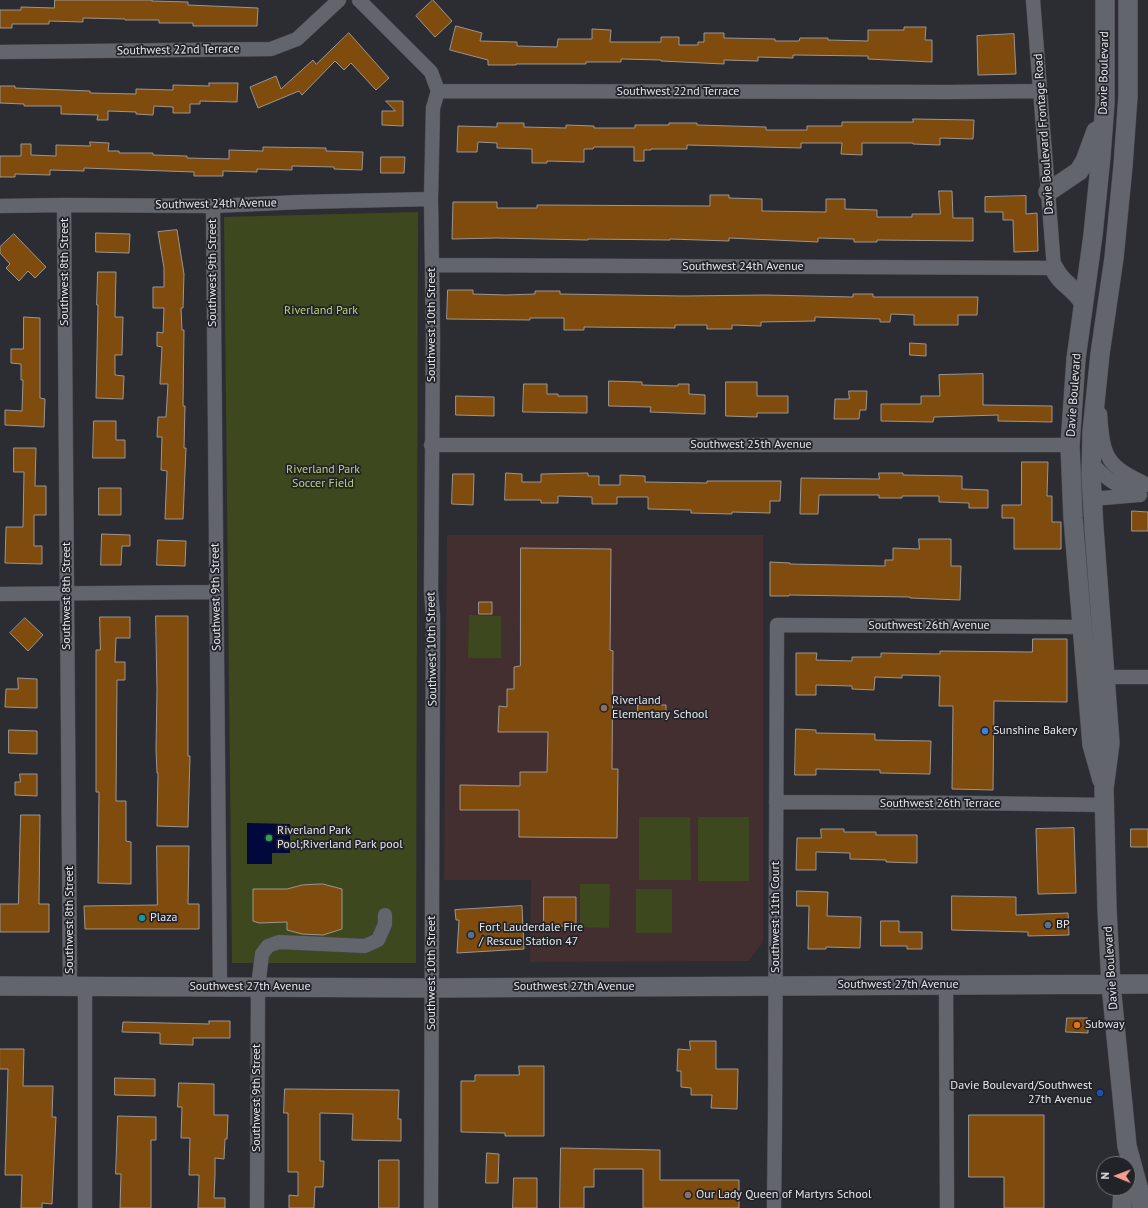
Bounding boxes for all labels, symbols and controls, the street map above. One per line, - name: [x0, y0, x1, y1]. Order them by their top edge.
- street label: Davie Boulevard: [1096, 31, 1112, 115]
- street label: Southwest 22nd Terrace: [116, 42, 240, 58]
- street label: Davie Boulevard Frontage Road: [1031, 53, 1057, 215]
- street label: Southwest 22nd Terrace: [617, 85, 739, 99]
- street label: Southwest 24th Avenue: [155, 196, 277, 212]
- street label: Southwest 8th Street: [58, 218, 72, 326]
- street label: Southwest 9th Street: [206, 219, 220, 327]
- street label: Southwest 24th Avenue: [682, 260, 804, 274]
- street label: Southwest 10th Street: [425, 268, 439, 382]
- park label: Riverland Park: [284, 304, 358, 318]
- street label: Davie Boulevard: [1064, 353, 1084, 437]
- street label: Southwest 25th Avenue: [690, 438, 812, 452]
- park label: Riverland Park Soccer Field: [286, 463, 360, 491]
- street label: Southwest 8th Street: [60, 542, 74, 650]
- street label: Southwest 9th Street: [208, 543, 224, 651]
- street label: Southwest 10th Street: [424, 592, 440, 706]
- street label: Southwest 26th Avenue: [868, 619, 990, 633]
- place label: Riverland Elementary School: [612, 694, 708, 722]
- marker: Riverland Elementary School: [599, 703, 609, 713]
- place label: Sunshine Bakery: [993, 724, 1077, 738]
- marker: Sunshine Bakery: [980, 726, 990, 736]
- street label: Southwest 26th Terrace: [880, 797, 1000, 811]
- place label: Riverland Park Pool;Riverland Park pool: [277, 824, 403, 852]
- marker: Riverland Park Pool;Riverland Park pool: [264, 833, 274, 843]
- street label: Southwest 11th Court: [769, 861, 783, 973]
- street label: Southwest 8th Street: [63, 866, 77, 974]
- place label: Plaza: [150, 911, 177, 925]
- marker: Plaza: [137, 913, 147, 923]
- street label: Southwest 10th Street: [425, 916, 439, 1030]
- place label: BP: [1056, 918, 1070, 932]
- marker: BP: [1043, 920, 1053, 930]
- place label: Fort Lauderdale Fire / Rescue Station 47: [479, 921, 583, 949]
- street label: Davie Boulevard: [1101, 926, 1121, 1010]
- marker: Fort Lauderdale Fire / Rescue Station 47: [466, 930, 476, 940]
- street label: Southwest 27th Avenue: [837, 978, 959, 992]
- street label: Southwest 27th Avenue: [189, 980, 311, 994]
- street label: Southwest 27th Avenue: [513, 980, 635, 994]
- place label: Subway: [1085, 1018, 1125, 1032]
- marker: Subway: [1072, 1020, 1082, 1030]
- street label: Southwest 9th Street: [250, 1044, 264, 1152]
- place label: Davie Boulevard/Southwest 27th Avenue: [950, 1079, 1092, 1107]
- marker: Davie Boulevard/Southwest 27th Avenue: [1095, 1088, 1105, 1098]
- north arrow: [1096, 1156, 1136, 1196]
- text: N: [1098, 1172, 1112, 1180]
- place label: Our Lady Queen of Martyrs School: [696, 1188, 872, 1202]
- marker: Our Lady Queen of Martyrs School: [683, 1190, 693, 1200]

